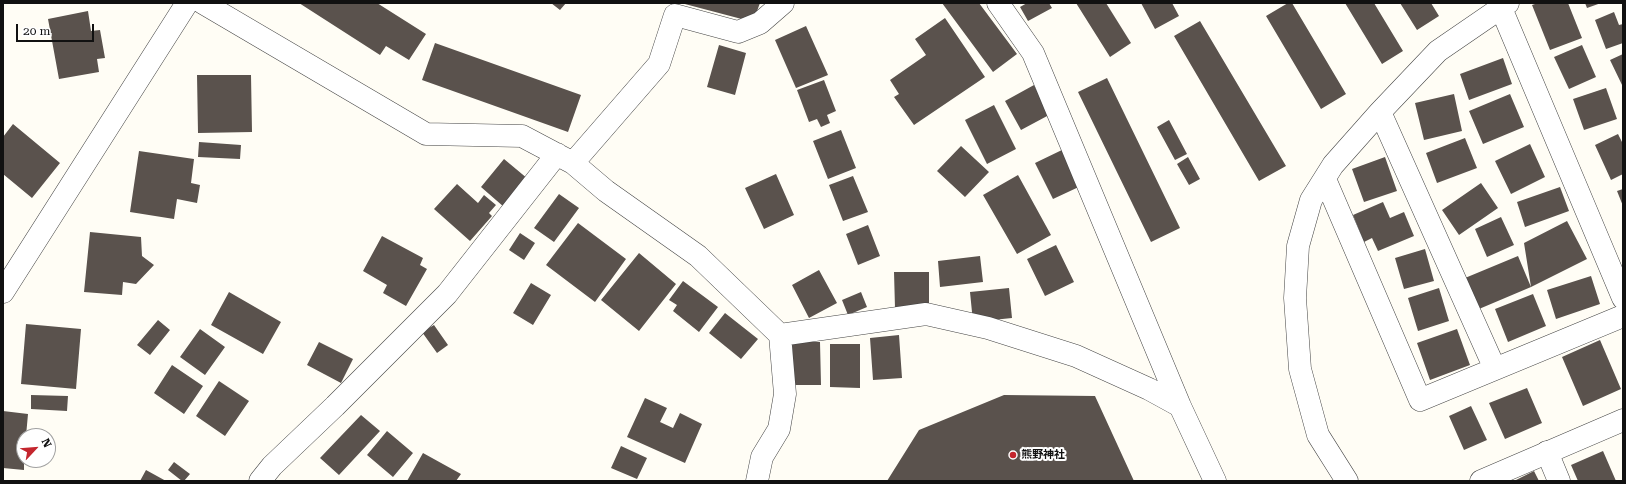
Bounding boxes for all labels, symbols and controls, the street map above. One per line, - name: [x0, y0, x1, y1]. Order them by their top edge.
- scale bar: [18, 16, 96, 42]
- text: 20 m: [23, 24, 50, 38]
- north arrow: [16, 428, 56, 468]
- text: N: [39, 436, 54, 450]
- place label: 熊野神社: [1021, 448, 1065, 462]
- marker: 熊野神社: [1008, 450, 1018, 460]

